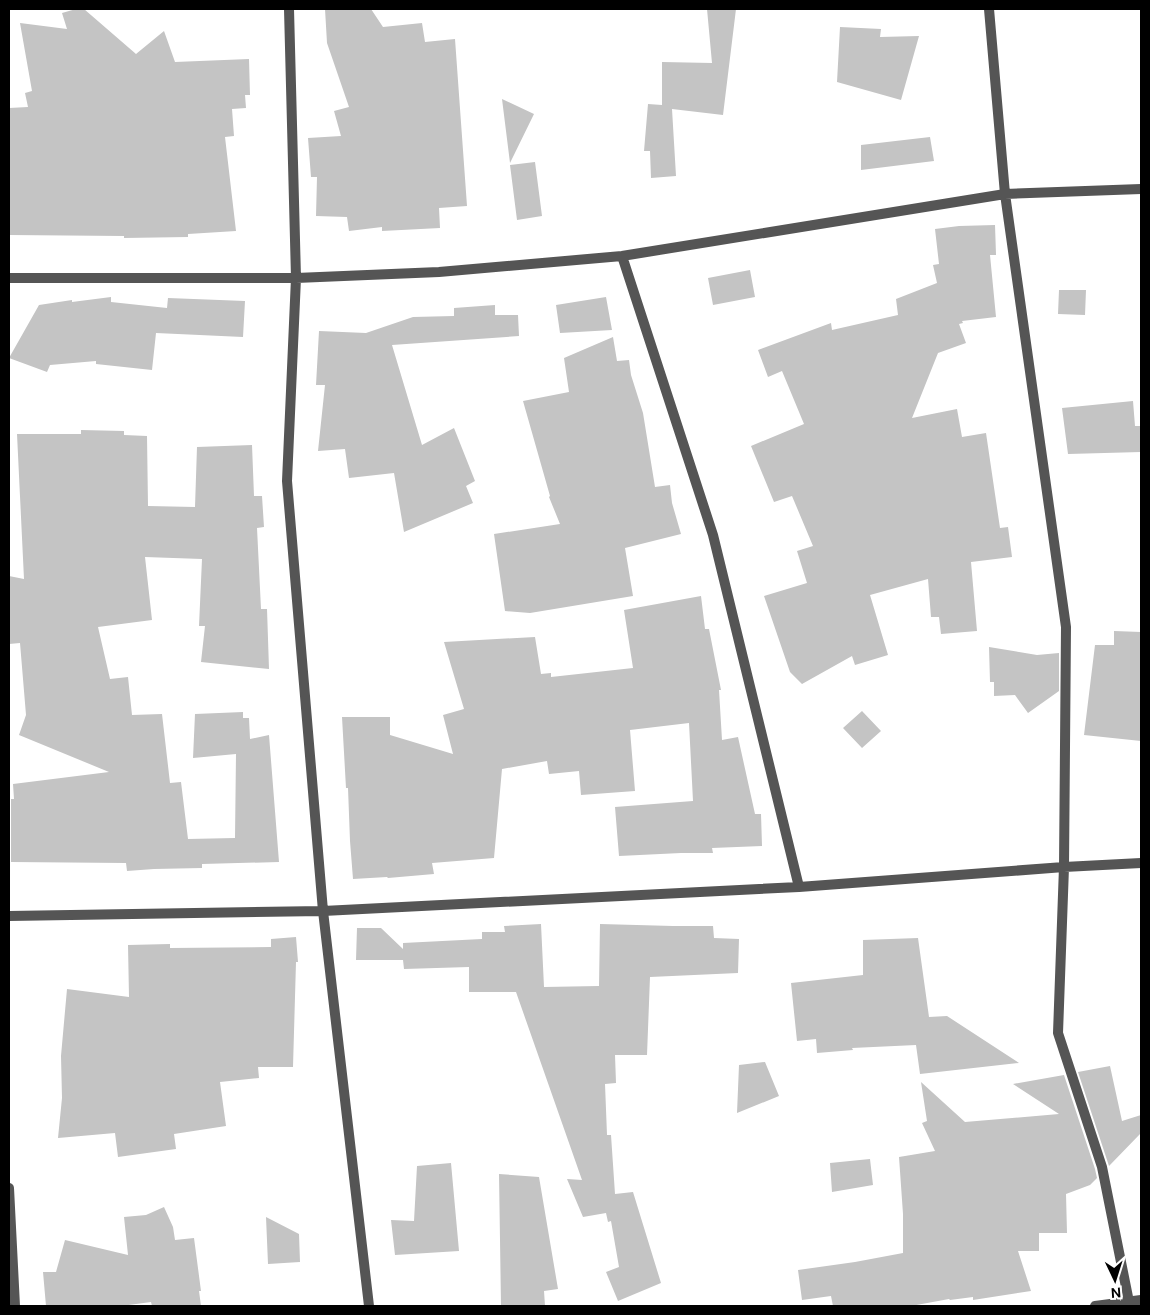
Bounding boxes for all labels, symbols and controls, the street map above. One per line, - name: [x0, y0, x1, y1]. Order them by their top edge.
- north arrow: [1090, 1255, 1140, 1305]
- text: N: [1110, 1284, 1122, 1302]

